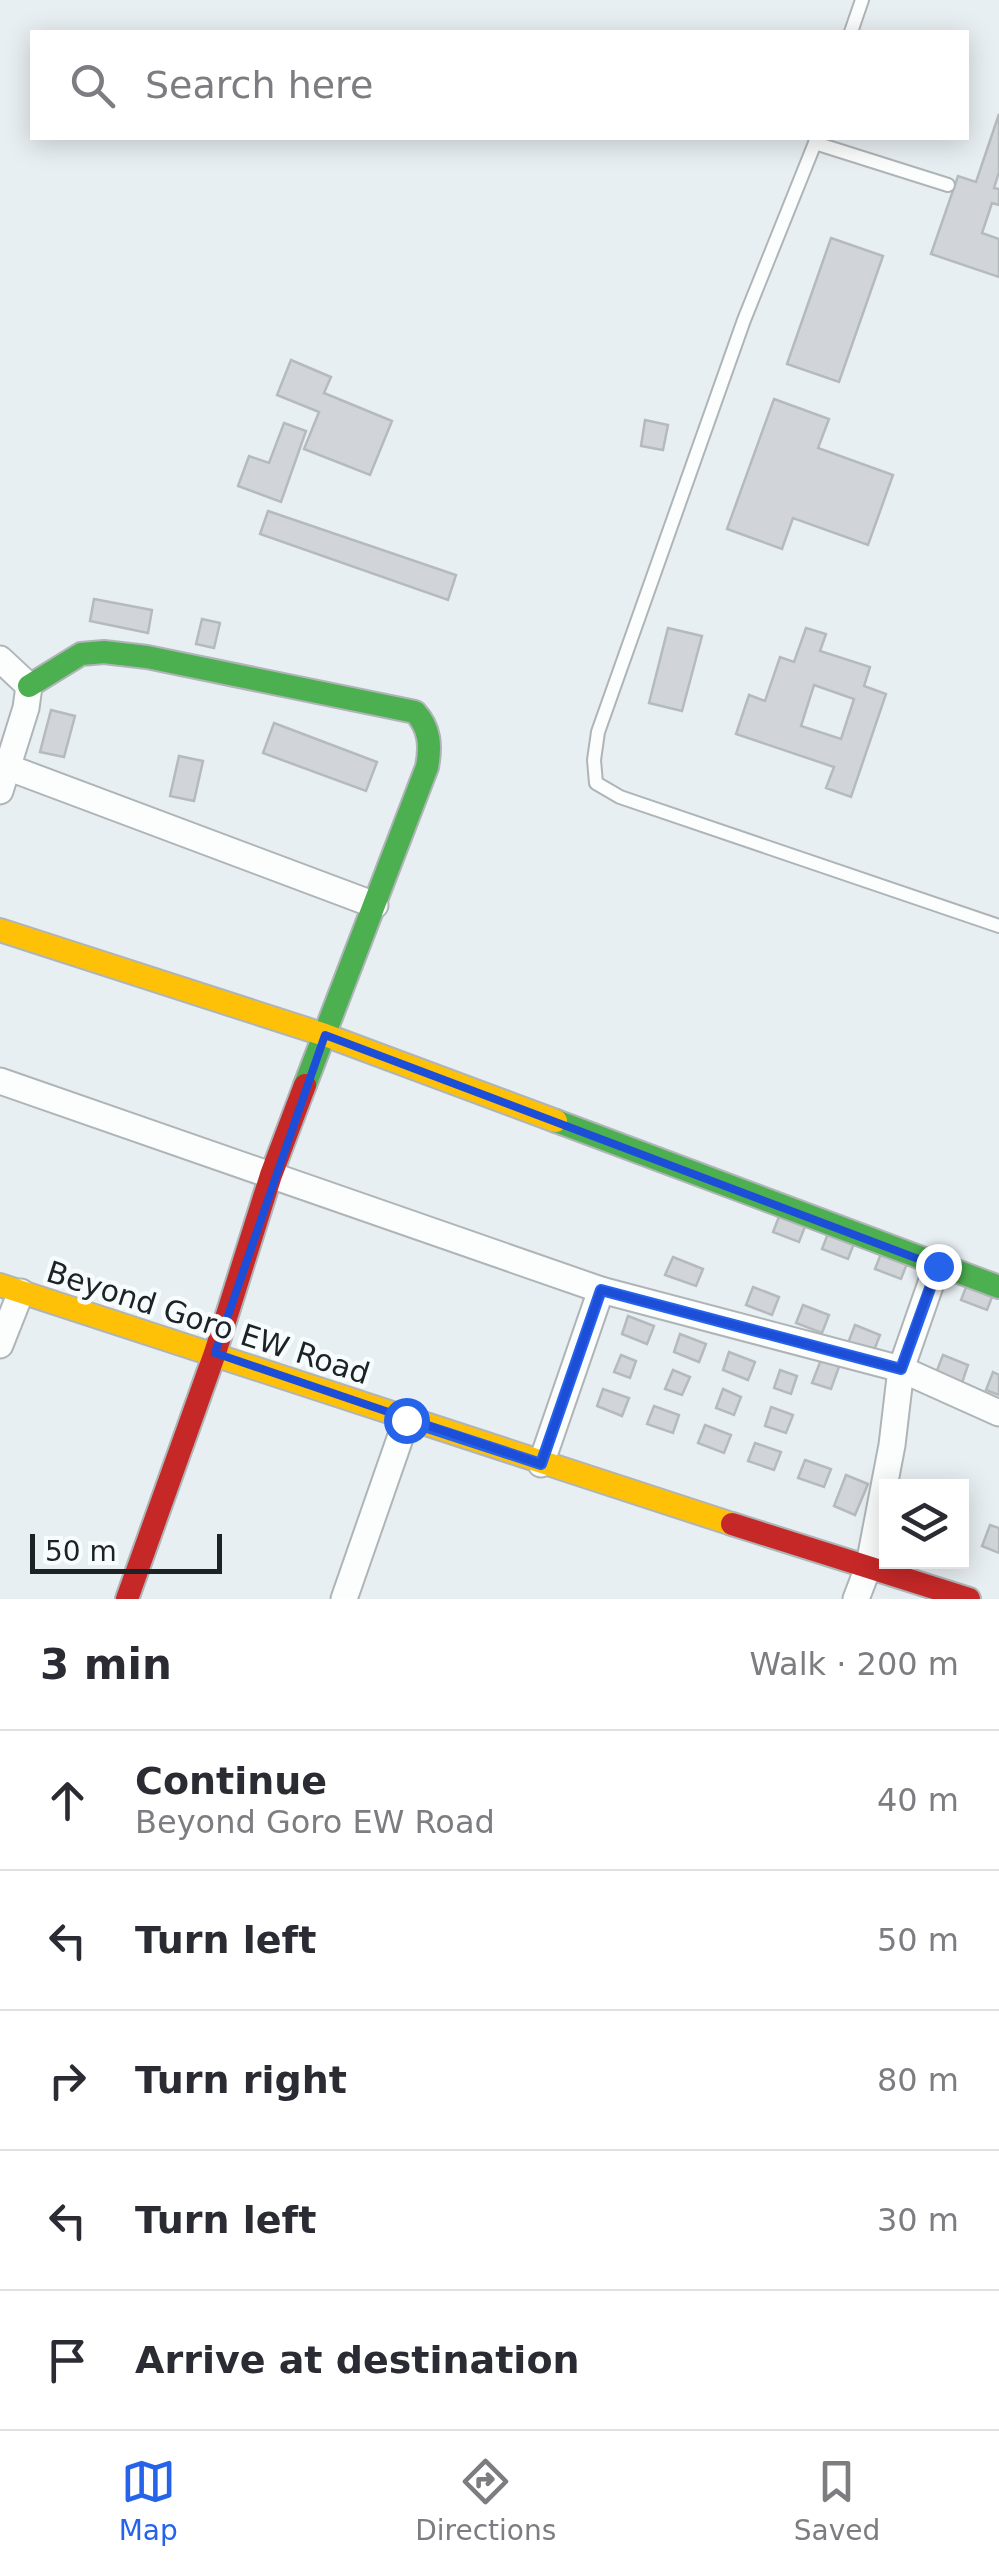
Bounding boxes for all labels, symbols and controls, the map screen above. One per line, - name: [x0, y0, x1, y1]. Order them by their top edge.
- search box: [30, 30, 969, 140]
- icon: search: [65, 58, 120, 113]
- text: Search here: [145, 63, 373, 107]
- route end: [916, 1244, 962, 1290]
- street label: Beyond Goro EW Road: [42, 1254, 374, 1391]
- route start: [384, 1398, 430, 1444]
- map controls: [879, 1479, 969, 1569]
- button: layers: [879, 1479, 969, 1569]
- scale bar: [30, 1529, 222, 1573]
- text: 50 m: [45, 1535, 117, 1568]
- text: 3 min: [40, 1640, 172, 1689]
- text: Walk · 200 m: [749, 1645, 959, 1683]
- text: Continue: [135, 1759, 327, 1803]
- icon: ahead: [40, 1773, 95, 1828]
- text: 40 m: [877, 1781, 959, 1819]
- text: Beyond Goro EW Road: [135, 1803, 495, 1841]
- icon: left: [40, 1913, 95, 1968]
- text: Turn left: [135, 1918, 316, 1962]
- text: 50 m: [877, 1921, 959, 1959]
- icon: right: [40, 2053, 95, 2108]
- text: Turn right: [135, 2058, 347, 2102]
- text: 80 m: [877, 2061, 959, 2099]
- icon: left: [40, 2193, 95, 2248]
- text: Turn left: [135, 2198, 316, 2242]
- text: 30 m: [877, 2201, 959, 2239]
- icon: arrive: [40, 2333, 95, 2388]
- text: Arrive at destination: [135, 2338, 580, 2382]
- tab: Map: [119, 2454, 178, 2547]
- tab: Directions: [415, 2454, 556, 2547]
- tab: Saved: [794, 2454, 880, 2547]

